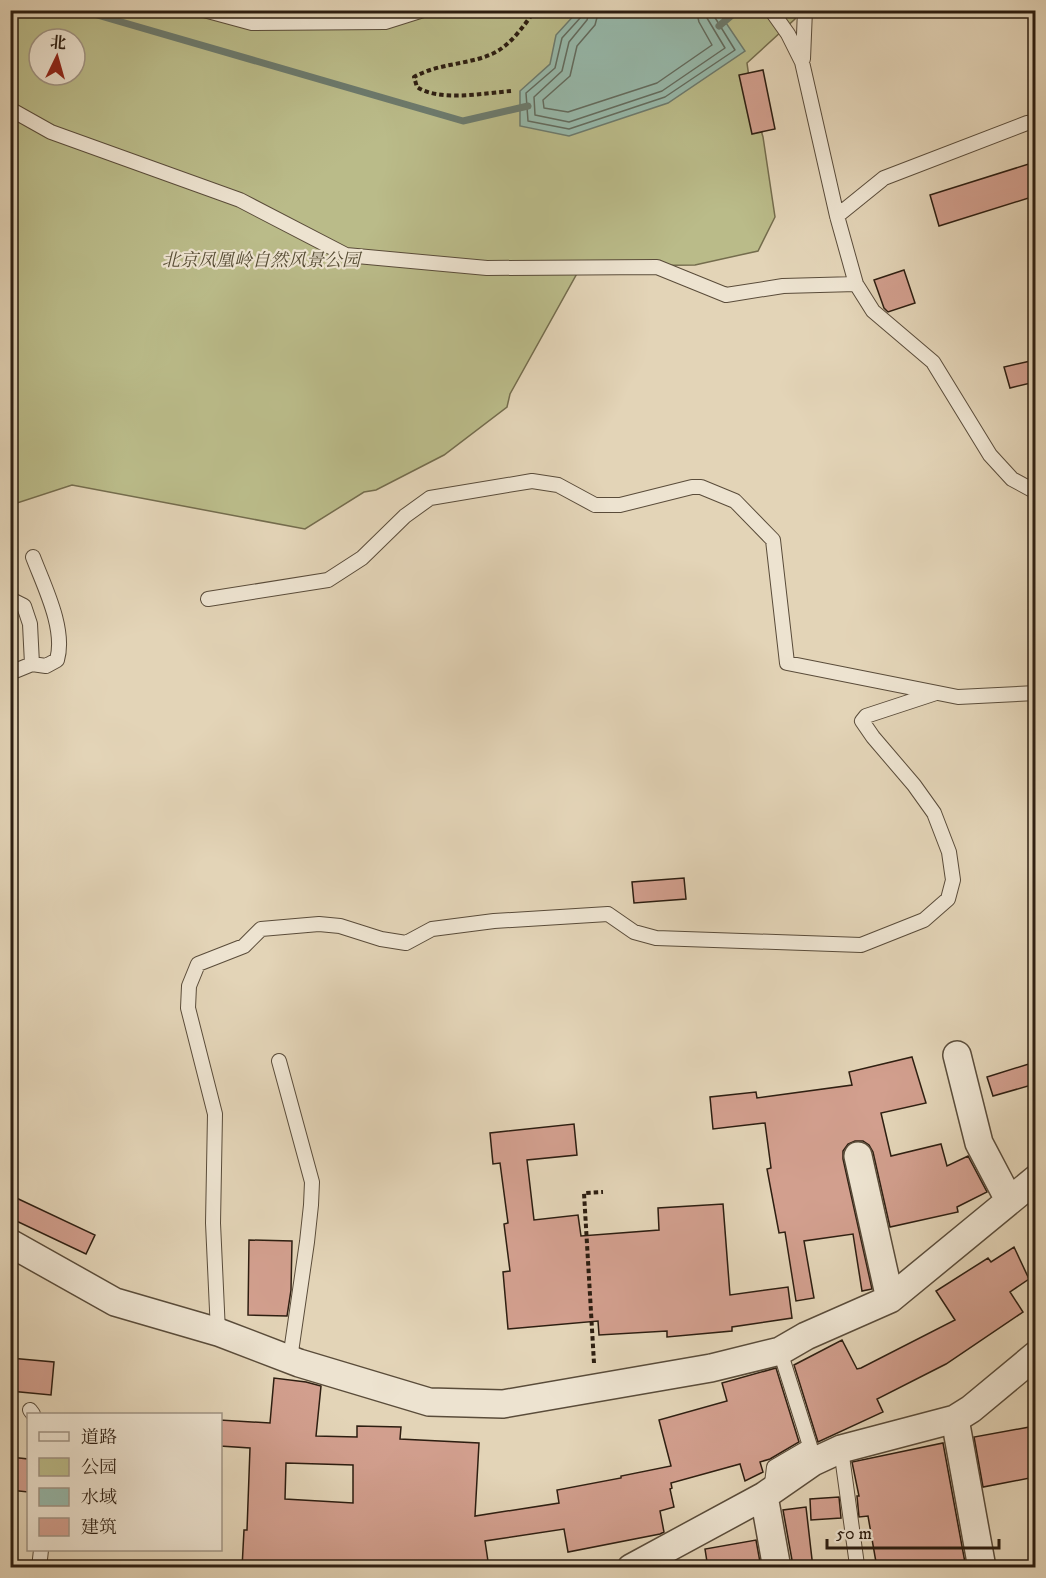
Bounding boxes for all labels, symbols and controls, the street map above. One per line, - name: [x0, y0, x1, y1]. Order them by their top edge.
- north arrow: [27, 27, 87, 87]
- text: 北: [49, 32, 67, 54]
- park label: 北京凤凰岭自然风景公园: [162, 250, 363, 272]
- legend: [27, 1413, 222, 1551]
- text: 道路: [81, 1427, 117, 1449]
- text: 公园: [81, 1457, 117, 1479]
- text: 水域: [81, 1487, 117, 1509]
- scale bar: [827, 1512, 1000, 1550]
- text: 建筑: [81, 1517, 117, 1539]
- text: 50 m: [836, 1523, 872, 1545]

